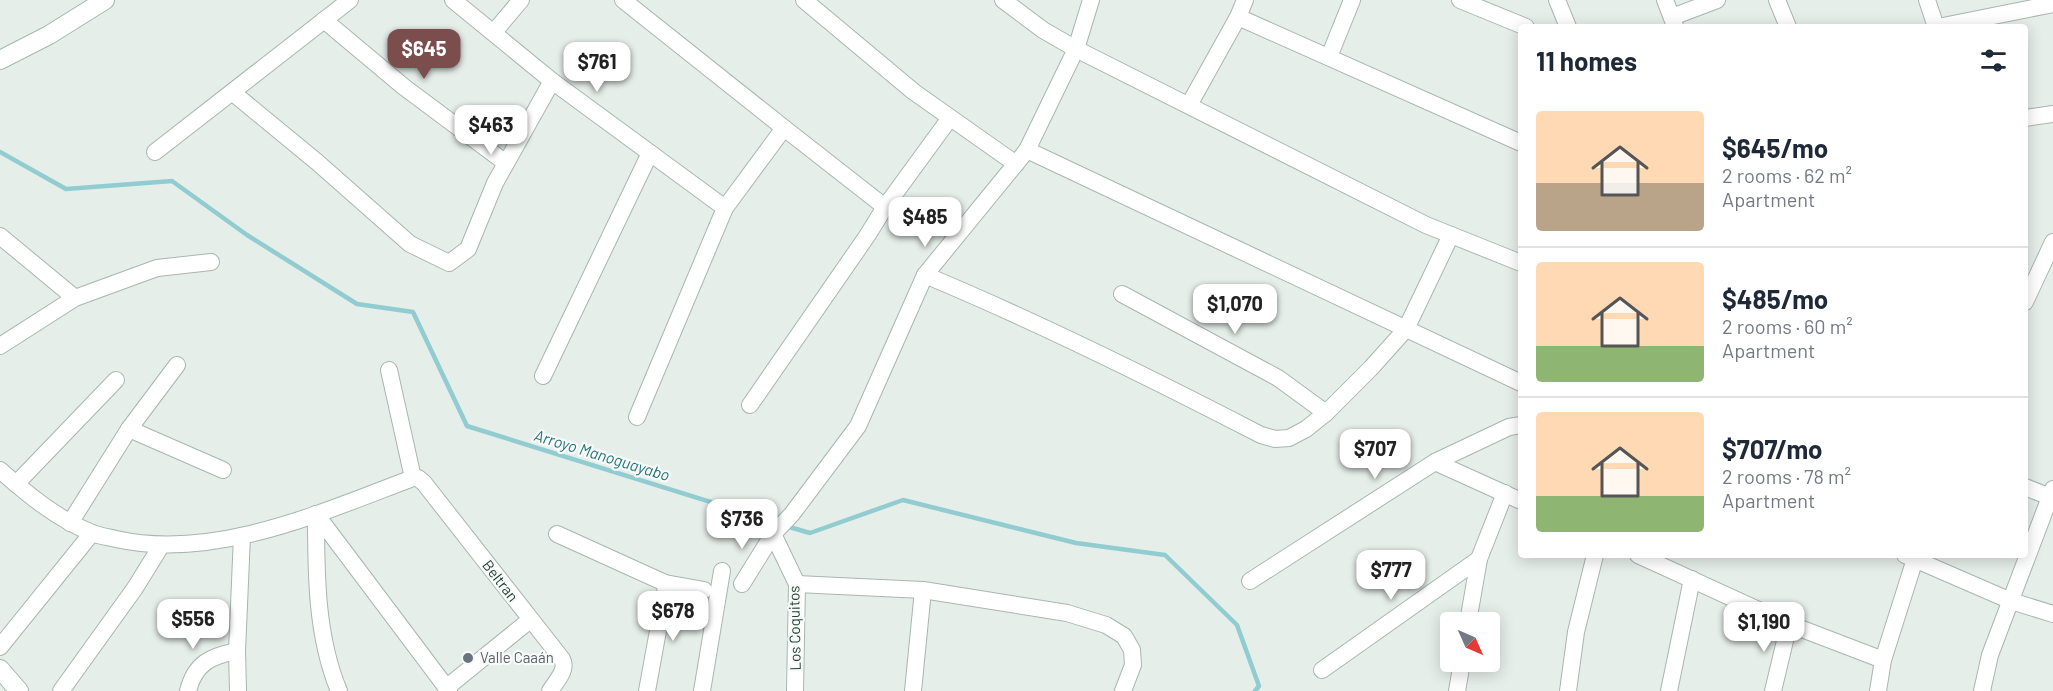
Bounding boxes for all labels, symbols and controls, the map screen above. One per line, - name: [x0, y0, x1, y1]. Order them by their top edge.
- pin: $645: [388, 29, 460, 80]
- text: $645: [401, 36, 447, 60]
- pin: $761: [561, 42, 633, 93]
- icon: filters: [1977, 44, 2010, 77]
- text: 11 homes: [1536, 45, 1637, 76]
- text: $761: [577, 49, 617, 73]
- pin: $463: [455, 105, 527, 156]
- text: $463: [468, 112, 514, 136]
- text: $645/mo: [1722, 132, 1828, 163]
- icon: home: [1584, 135, 1656, 207]
- text: 2 rooms · 62 m²: [1722, 163, 1852, 187]
- text: Apartment: [1722, 187, 1815, 211]
- pin: $485: [889, 197, 961, 248]
- text: $485: [902, 204, 948, 228]
- text: $485/mo: [1722, 283, 1828, 314]
- pin: $1,070: [1186, 284, 1284, 335]
- icon: home: [1584, 286, 1656, 358]
- text: $1,070: [1207, 291, 1263, 315]
- text: 2 rooms · 60 m²: [1722, 314, 1853, 338]
- text: Apartment: [1722, 338, 1815, 362]
- water label: Arroyo Manoguayabo: [532, 425, 672, 484]
- pin: $707: [1339, 429, 1411, 480]
- text: $707/mo: [1722, 433, 1823, 464]
- text: $707: [1354, 436, 1396, 460]
- icon: home: [1584, 436, 1656, 508]
- text: 2 rooms · 78 m²: [1722, 464, 1851, 488]
- text: Apartment: [1722, 488, 1815, 512]
- pin: $736: [706, 499, 778, 550]
- text: $736: [721, 506, 763, 530]
- pin: $777: [1355, 550, 1427, 601]
- street label: Beltran: [479, 556, 523, 605]
- text: $777: [1370, 557, 1412, 581]
- street label: Los Coquitos: [784, 585, 804, 671]
- pin: $678: [637, 591, 709, 642]
- text: $678: [652, 598, 694, 622]
- pin: $556: [157, 599, 229, 650]
- pin: $1,190: [1715, 602, 1813, 653]
- text: $556: [171, 606, 215, 630]
- text: $1,190: [1738, 609, 1790, 633]
- north arrow: [1440, 612, 1500, 672]
- map controls: [1440, 612, 1500, 672]
- place label: Valle Caaán: [480, 648, 554, 666]
- marker: Valle Caaán: [461, 651, 475, 665]

